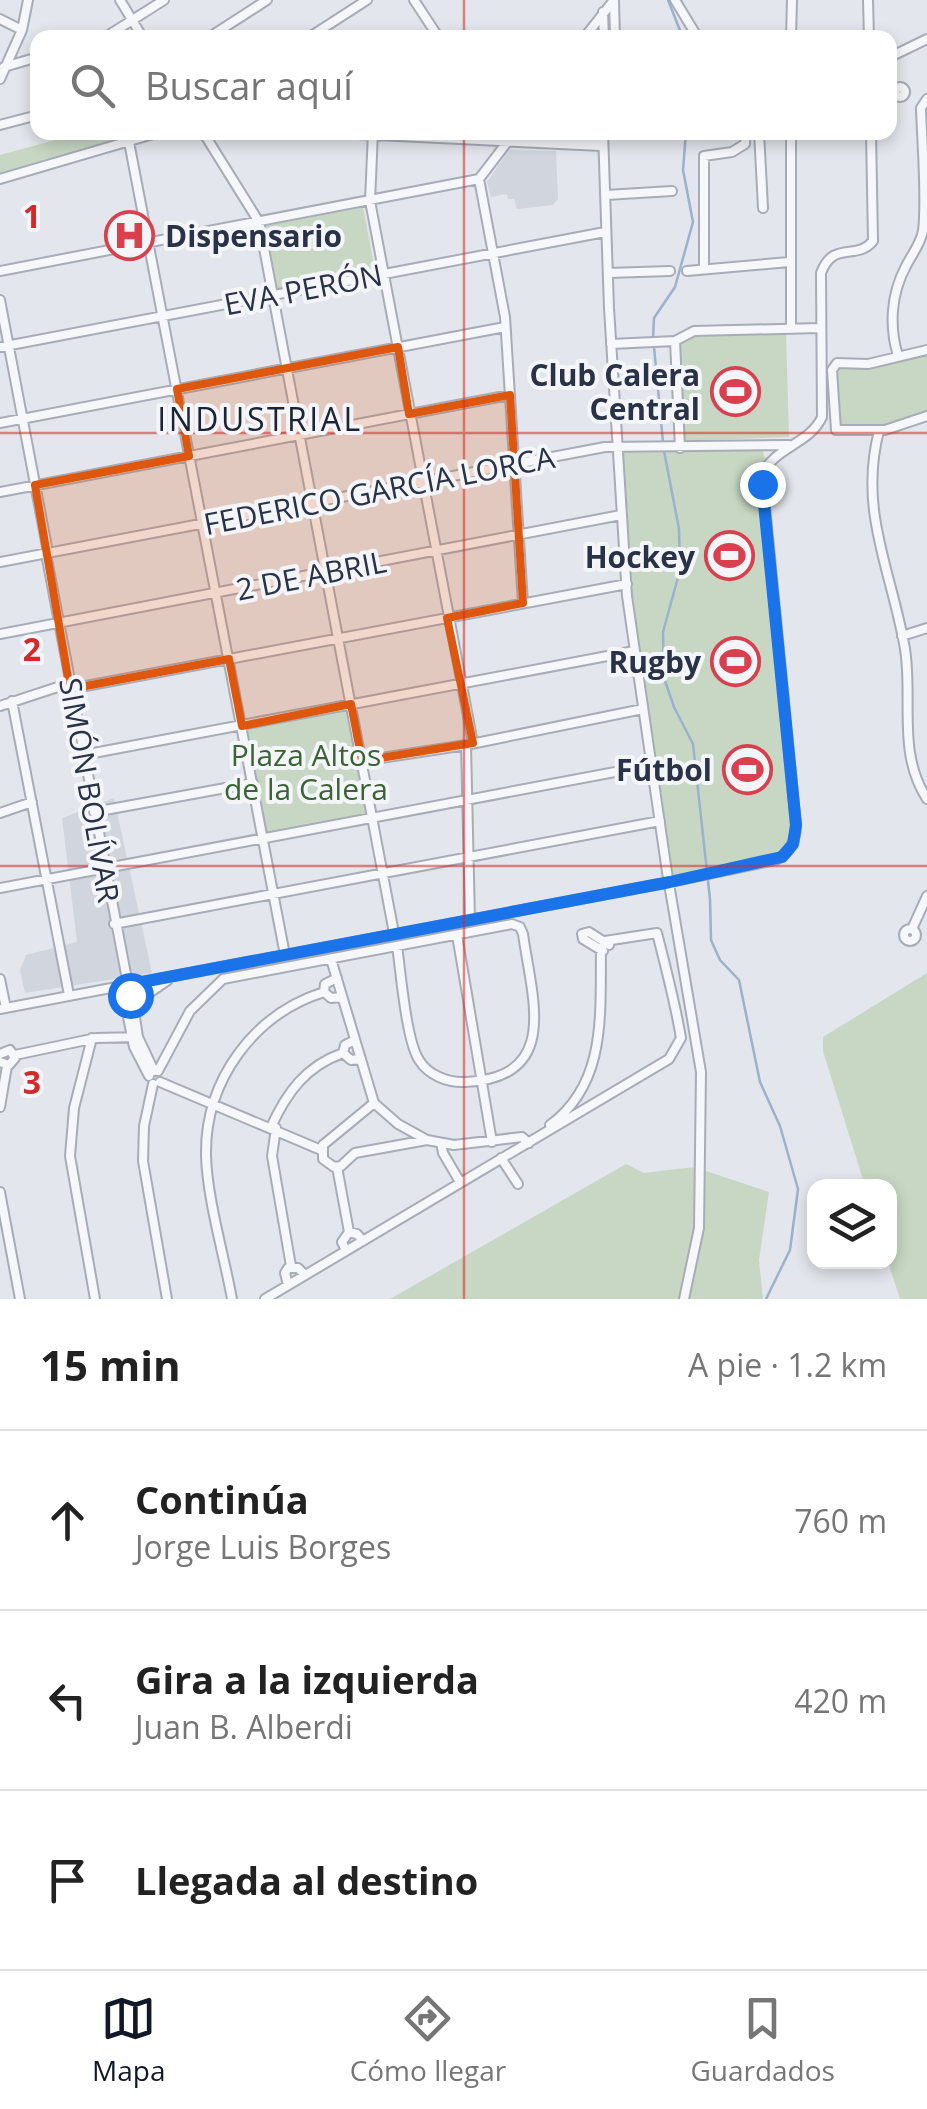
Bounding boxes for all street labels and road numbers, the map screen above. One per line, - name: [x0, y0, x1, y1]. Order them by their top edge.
- street label: EVA PERÓN: [220, 254, 386, 324]
- street label: FEDERICO GARCÍA LORCA: [200, 436, 558, 544]
- street label: 2 DE ABRIL: [232, 540, 390, 610]
- street label: SIMÓN BOLÍVAR: [50, 674, 130, 906]

